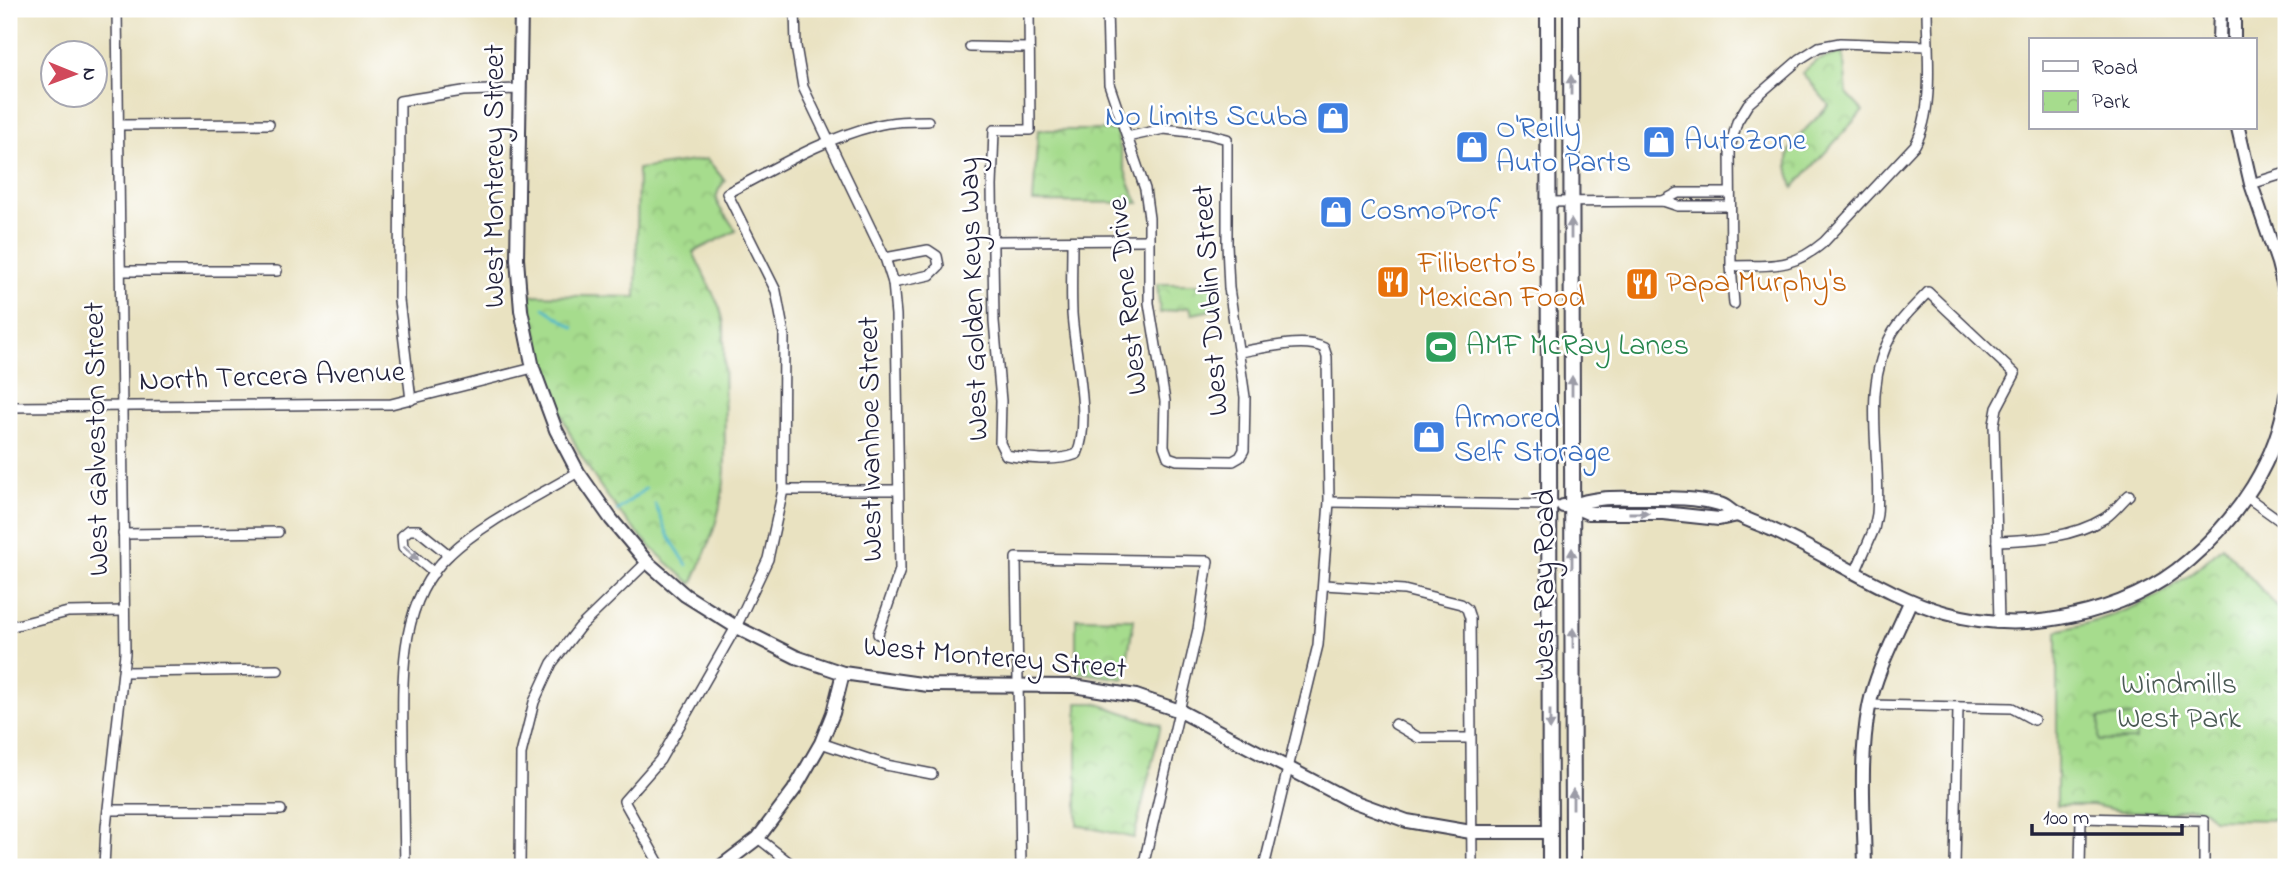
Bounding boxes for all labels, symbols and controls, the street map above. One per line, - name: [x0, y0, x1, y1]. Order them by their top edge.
- north arrow: [38, 38, 108, 108]
- legend: [2029, 38, 2256, 130]
- street label: West Monterey Street: [474, 44, 518, 308]
- text: Road: [2092, 54, 2138, 84]
- text: N: [75, 68, 102, 81]
- one-way arrow: [1565, 74, 1577, 96]
- text: Park: [2092, 88, 2131, 118]
- place label: No Limits Scuba: [1105, 96, 1308, 140]
- shop icon: No Limits Scuba: [1314, 99, 1352, 137]
- place label: O'Reilly Auto Parts: [1496, 108, 1631, 186]
- place label: AutoZone: [1684, 120, 1807, 164]
- shop icon: AutoZone: [1640, 123, 1678, 161]
- shop icon: O'Reilly Auto Parts: [1453, 128, 1491, 166]
- street label: West Golden Keys Way: [948, 156, 1002, 442]
- street label: West Dublin Street: [1182, 183, 1242, 417]
- place label: CosmoProf: [1360, 190, 1501, 234]
- shop icon: CosmoProf: [1317, 193, 1355, 231]
- street label: West Rene Drive: [1097, 195, 1161, 397]
- one-way arrow: [1565, 218, 1577, 240]
- place label: Filiberto’s Mexican Food: [1417, 243, 1585, 321]
- place label: Papa Murphy's: [1666, 262, 1847, 306]
- restaurant icon: Filiberto’s Mexican Food: [1374, 263, 1412, 301]
- restaurant icon: Papa Murphy's: [1623, 265, 1661, 303]
- street label: West Galveston Street: [74, 301, 122, 577]
- street label: West Ivanhoe Street: [848, 316, 896, 562]
- place label: AMF McRay Lanes: [1466, 325, 1689, 369]
- sports icon: AMF McRay Lanes: [1422, 328, 1460, 366]
- street label: North Tercera Avenue: [138, 351, 406, 405]
- one-way arrow: [1566, 375, 1578, 397]
- place label: Armored Self Storage: [1454, 398, 1611, 476]
- shop icon: Armored Self Storage: [1410, 418, 1448, 456]
- street label: West Ray Road: [1524, 489, 1568, 681]
- one-way arrow: [1628, 507, 1650, 519]
- one-way arrow: [402, 545, 419, 561]
- one-way arrow: [1566, 547, 1578, 569]
- street label: West Monterey Street: [861, 626, 1129, 692]
- one-way arrow: [1567, 627, 1579, 649]
- park label: Windmills West Park: [2117, 664, 2242, 742]
- one-way arrow: [1544, 710, 1556, 732]
- one-way arrow: [1567, 788, 1579, 810]
- scale bar: [2032, 792, 2183, 836]
- text: 100 m: [2043, 804, 2089, 834]

